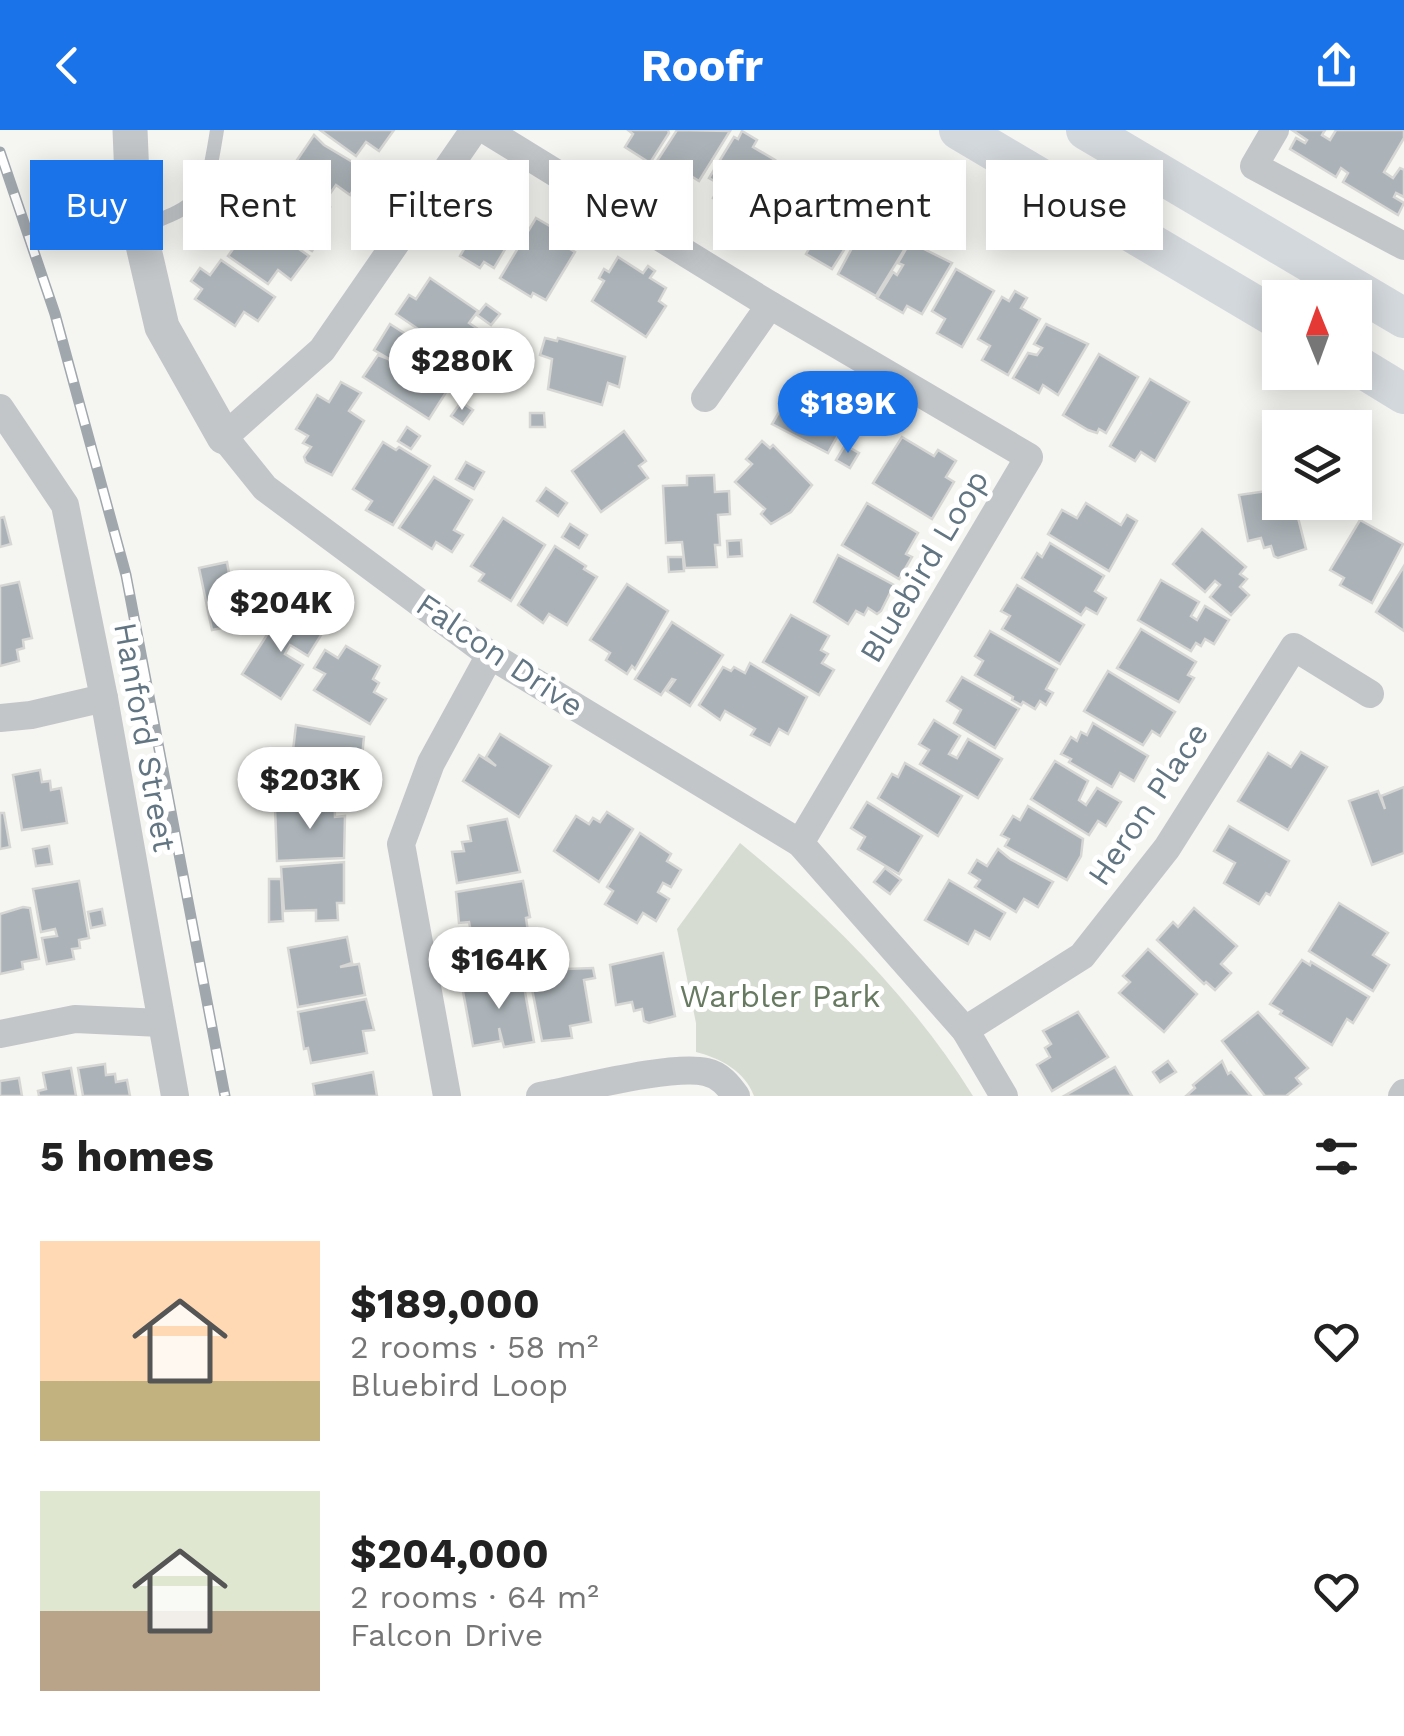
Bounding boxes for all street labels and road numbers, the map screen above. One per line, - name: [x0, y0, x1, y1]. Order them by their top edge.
- street label: Bluebird Loop: [852, 463, 996, 669]
- street label: Falcon Drive: [409, 585, 591, 725]
- street label: Hanford Street: [106, 619, 184, 855]
- street label: Heron Place: [1080, 715, 1216, 893]

